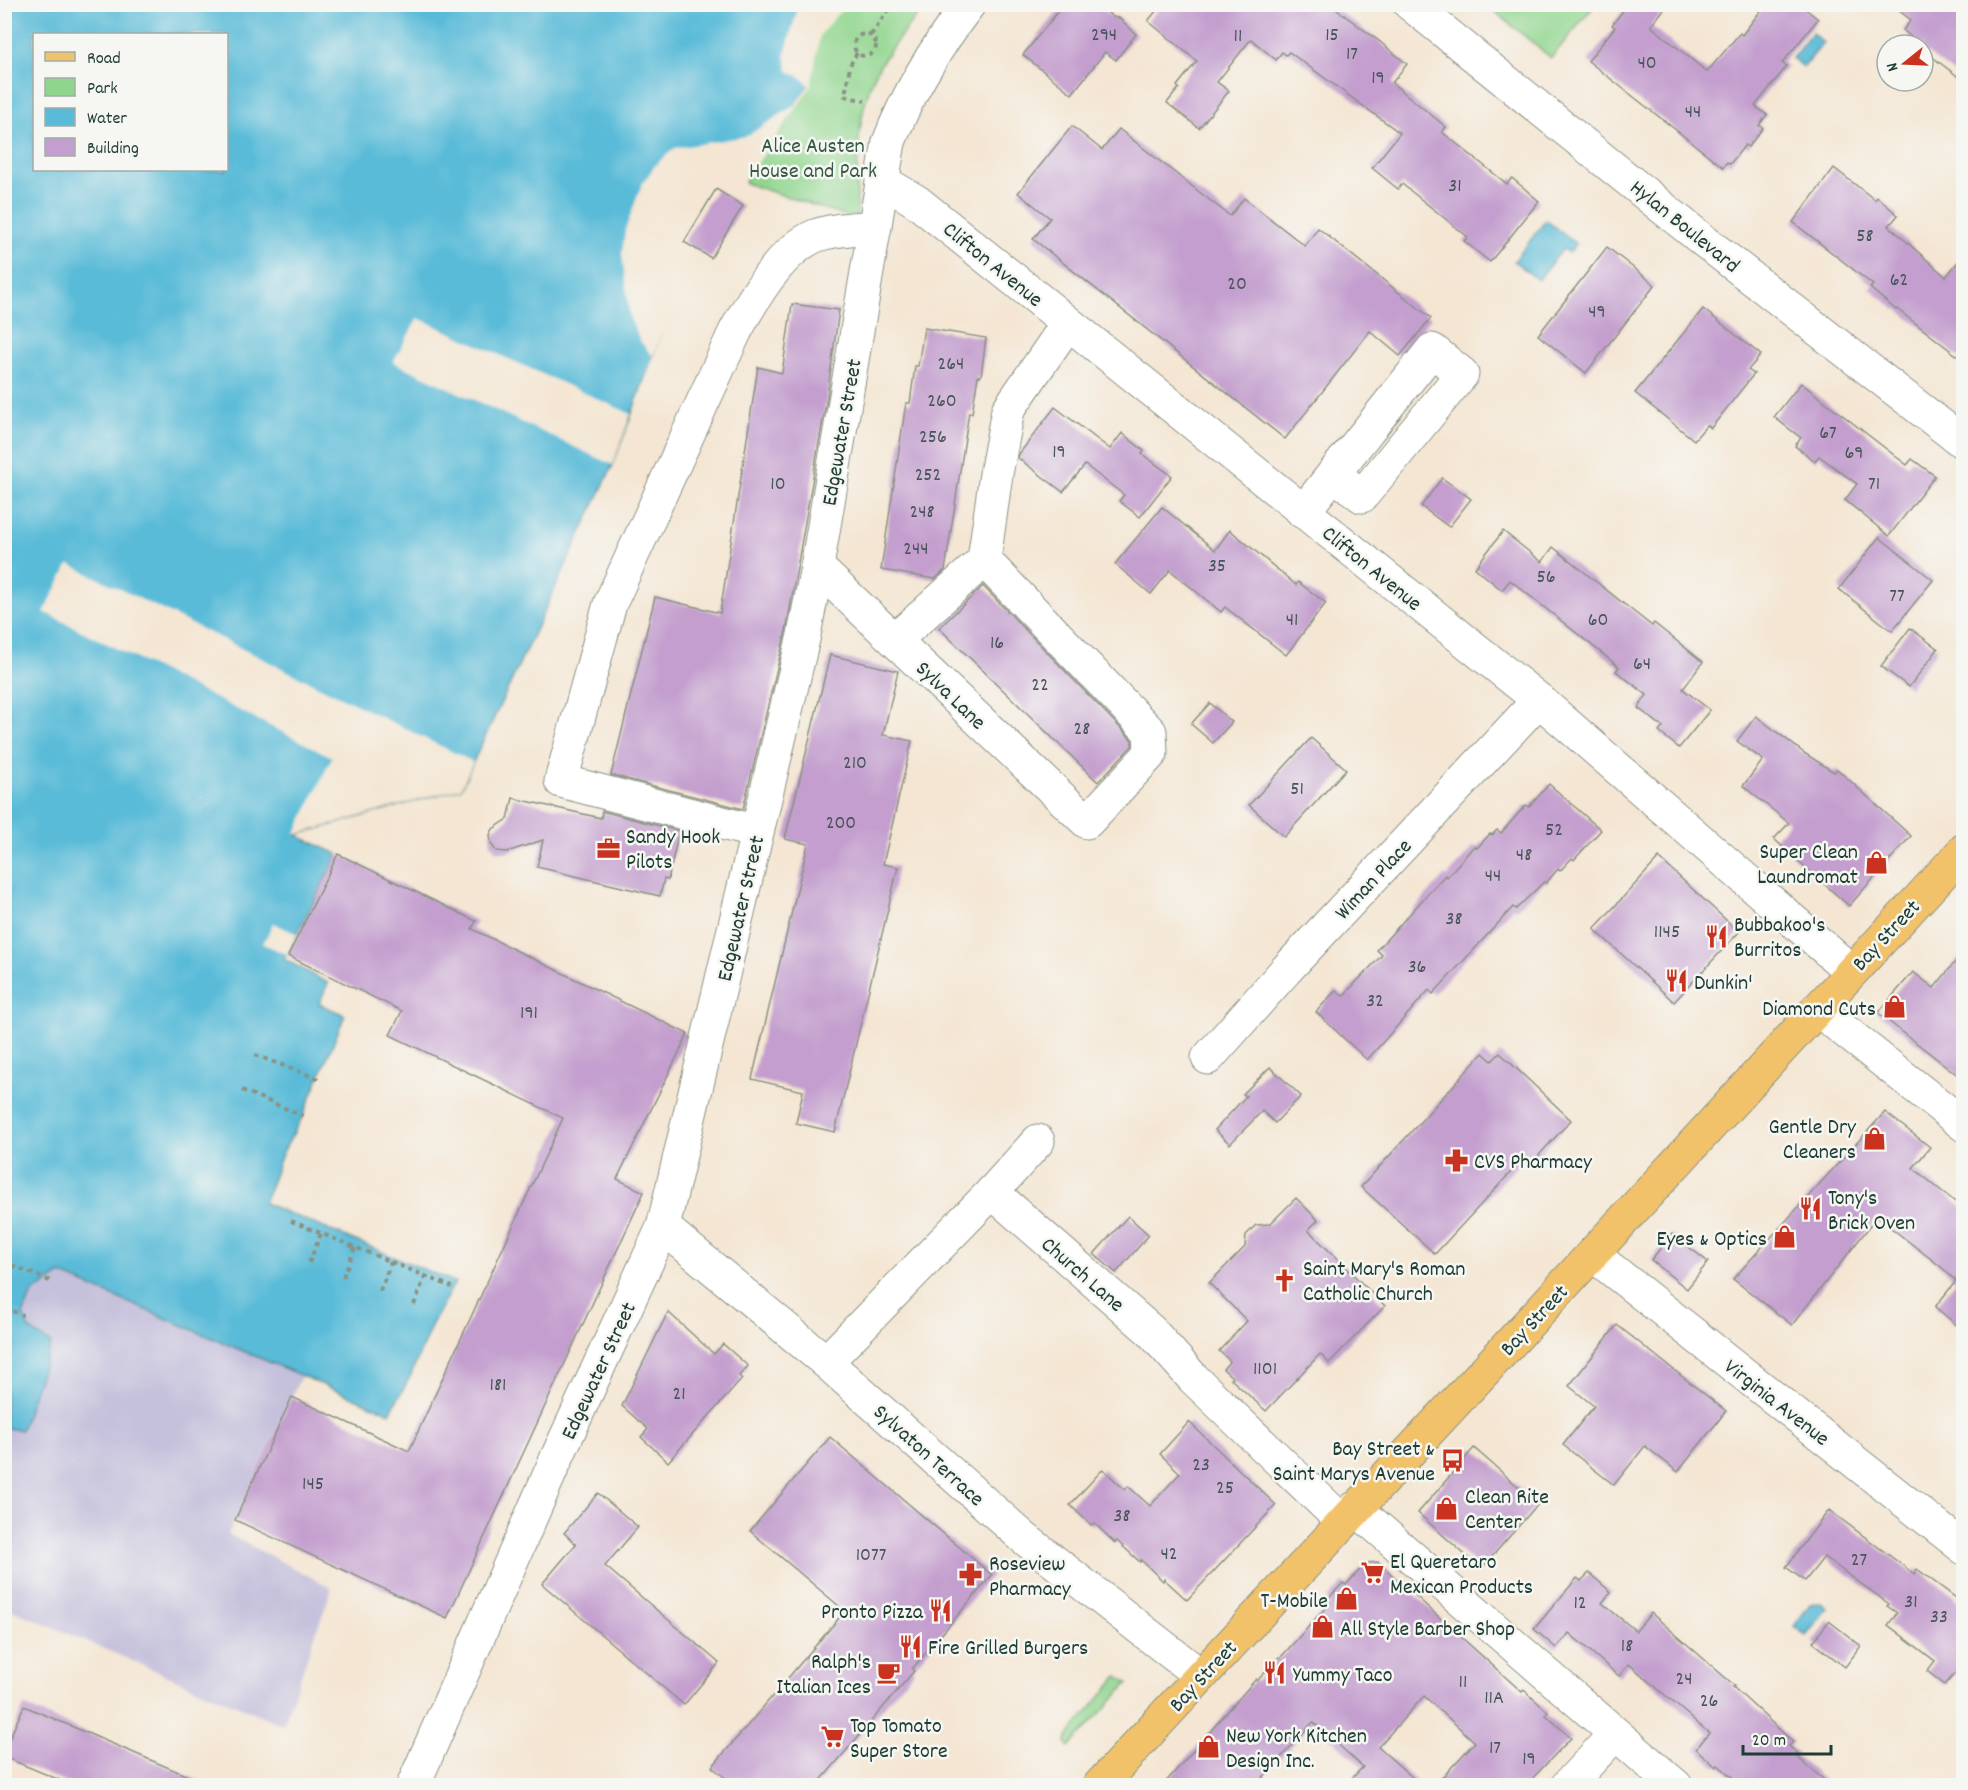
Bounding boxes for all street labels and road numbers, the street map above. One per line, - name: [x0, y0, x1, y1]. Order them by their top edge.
- street label: Hylan Boulevard: [1622, 174, 1745, 282]
- street label: Clifton Avenue: [935, 216, 1049, 316]
- street label: Edgewater Street: [815, 357, 872, 508]
- street label: Clifton Avenue: [1314, 520, 1428, 620]
- street label: Sylva Lane: [907, 655, 992, 738]
- street label: Edgewater Street: [711, 833, 774, 985]
- street label: Wiman Place: [1329, 833, 1420, 928]
- street label: Bay Street: [1846, 894, 1929, 979]
- street label: Church Lane: [1033, 1231, 1130, 1321]
- street label: Bay Street: [1494, 1279, 1577, 1364]
- street label: Edgewater Street: [555, 1298, 646, 1445]
- street label: Virginia Avenue: [1717, 1353, 1835, 1455]
- street label: Sylvaton Terrace: [865, 1398, 990, 1515]
- street label: Bay Street: [1163, 1635, 1246, 1720]

